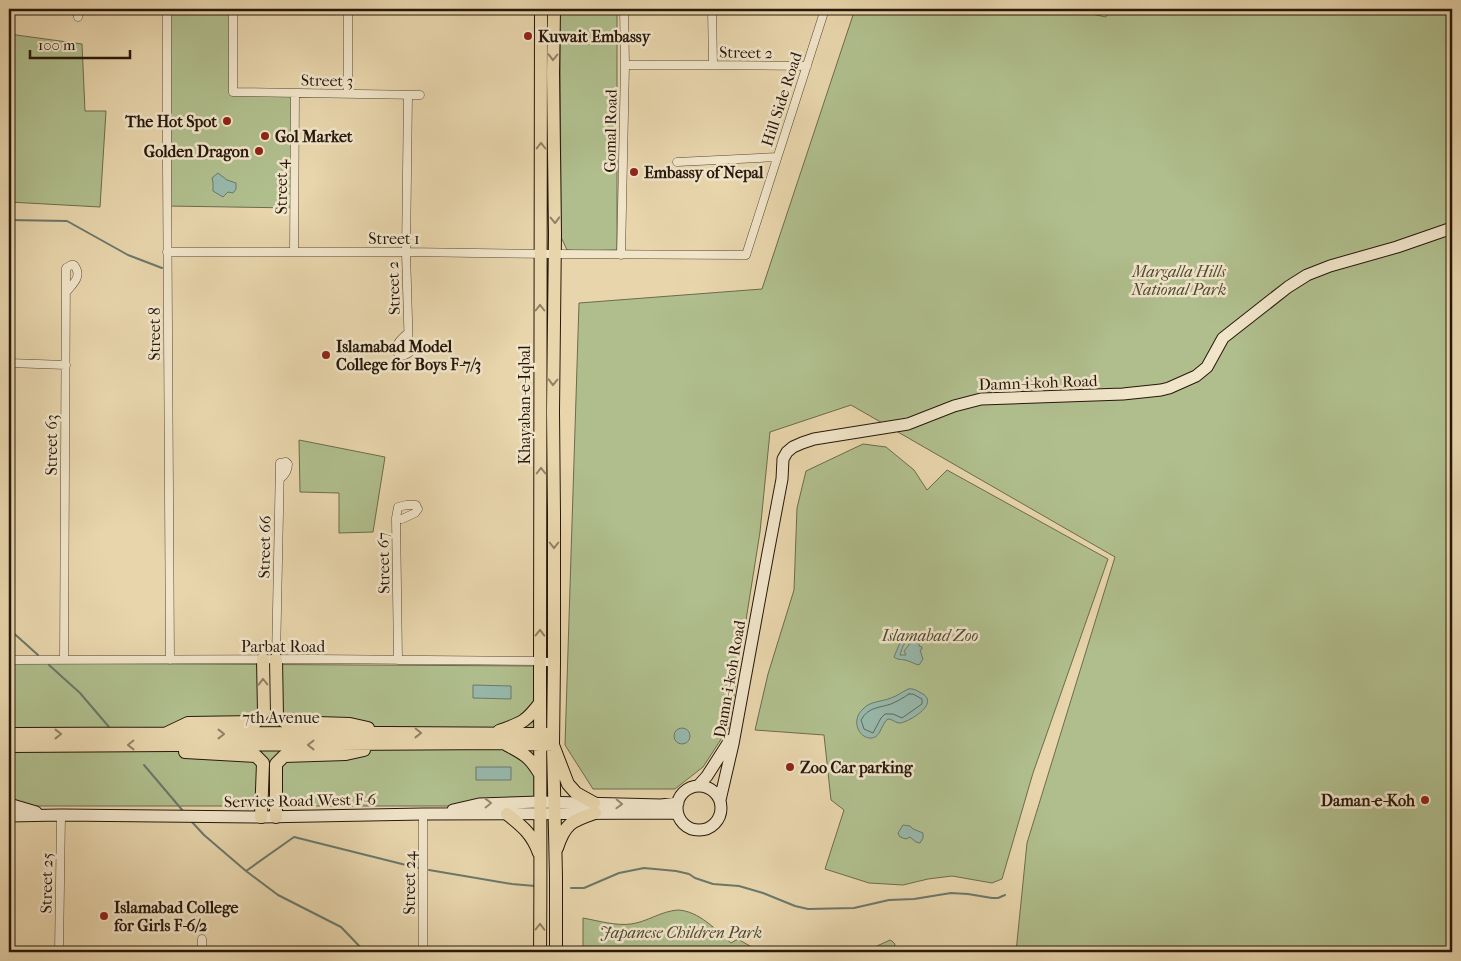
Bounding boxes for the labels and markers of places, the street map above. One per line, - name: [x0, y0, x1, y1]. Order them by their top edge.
- place label: Kuwait Embassy: [538, 27, 652, 47]
- marker: Kuwait Embassy: [522, 30, 534, 42]
- place label: The Hot Spot: [124, 112, 217, 132]
- marker: The Hot Spot: [221, 115, 233, 127]
- place label: Gol Market: [275, 127, 353, 146]
- marker: Gol Market: [259, 130, 271, 142]
- place label: Golden Dragon: [144, 142, 250, 162]
- marker: Golden Dragon: [253, 145, 265, 157]
- place label: Embassy of Nepal: [644, 163, 764, 183]
- marker: Embassy of Nepal: [628, 166, 640, 178]
- place label: Islamabad Model College for Boys F-7/3: [336, 337, 481, 375]
- marker: Islamabad Model College for Boys F-7/3: [320, 349, 332, 361]
- place label: Zoo Car parking: [800, 758, 913, 778]
- marker: Zoo Car parking: [784, 761, 796, 773]
- place label: Daman-e-Koh: [1321, 791, 1416, 810]
- marker: Daman-e-Koh: [1419, 794, 1431, 806]
- place label: Islamabad College for Girls F-6/2: [113, 898, 238, 935]
- marker: Islamabad College for Girls F-6/2: [98, 910, 110, 922]

